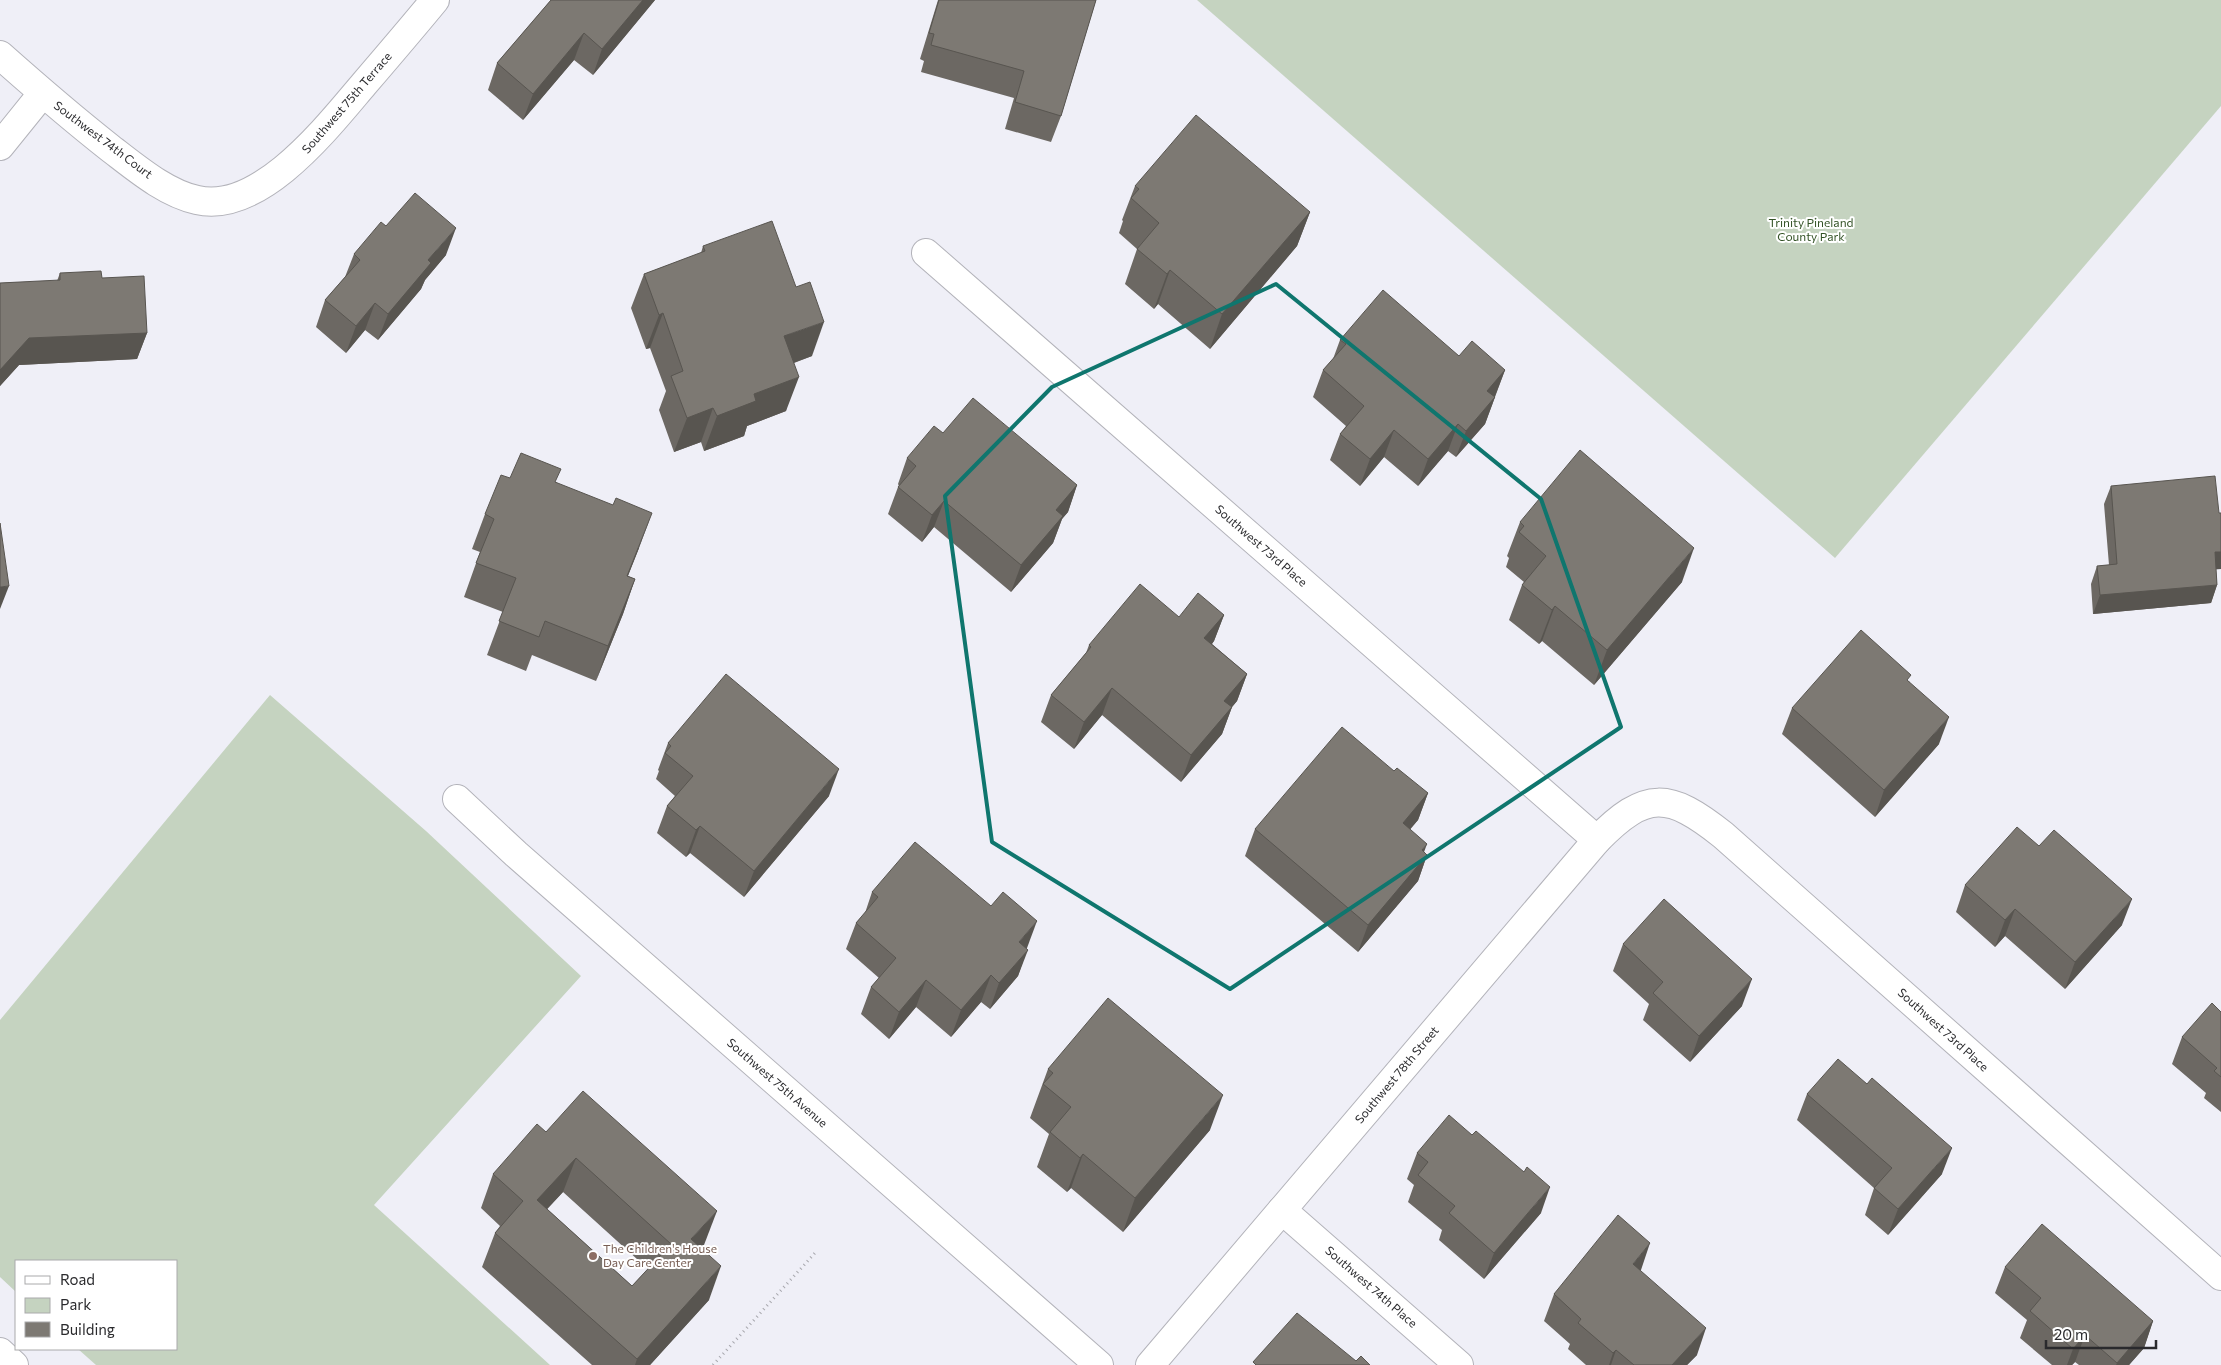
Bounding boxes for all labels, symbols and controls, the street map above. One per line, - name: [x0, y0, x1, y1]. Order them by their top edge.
- street label: Southwest 75th Terrace: [299, 49, 394, 156]
- street label: Southwest 74th Court: [52, 98, 156, 181]
- park label: Trinity Pineland County Park: [1769, 215, 1854, 243]
- street label: Southwest 73rd Place: [1213, 502, 1310, 589]
- street label: Southwest 73rd Place: [1895, 985, 1992, 1074]
- street label: Southwest 78th Street: [1351, 1023, 1441, 1126]
- street label: Southwest 75th Avenue: [725, 1035, 831, 1130]
- place label: The Children's House Day Care Center: [603, 1241, 717, 1269]
- street label: Southwest 74th Place: [1323, 1243, 1420, 1330]
- marker: The Children's House Day Care Center: [587, 1250, 599, 1262]
- legend: [15, 1260, 178, 1350]
- text: Road: [60, 1270, 95, 1288]
- text: Park: [60, 1295, 91, 1313]
- scale bar: [2046, 1318, 2156, 1350]
- text: Building: [60, 1320, 115, 1338]
- text: 20 m: [2054, 1325, 2088, 1343]

